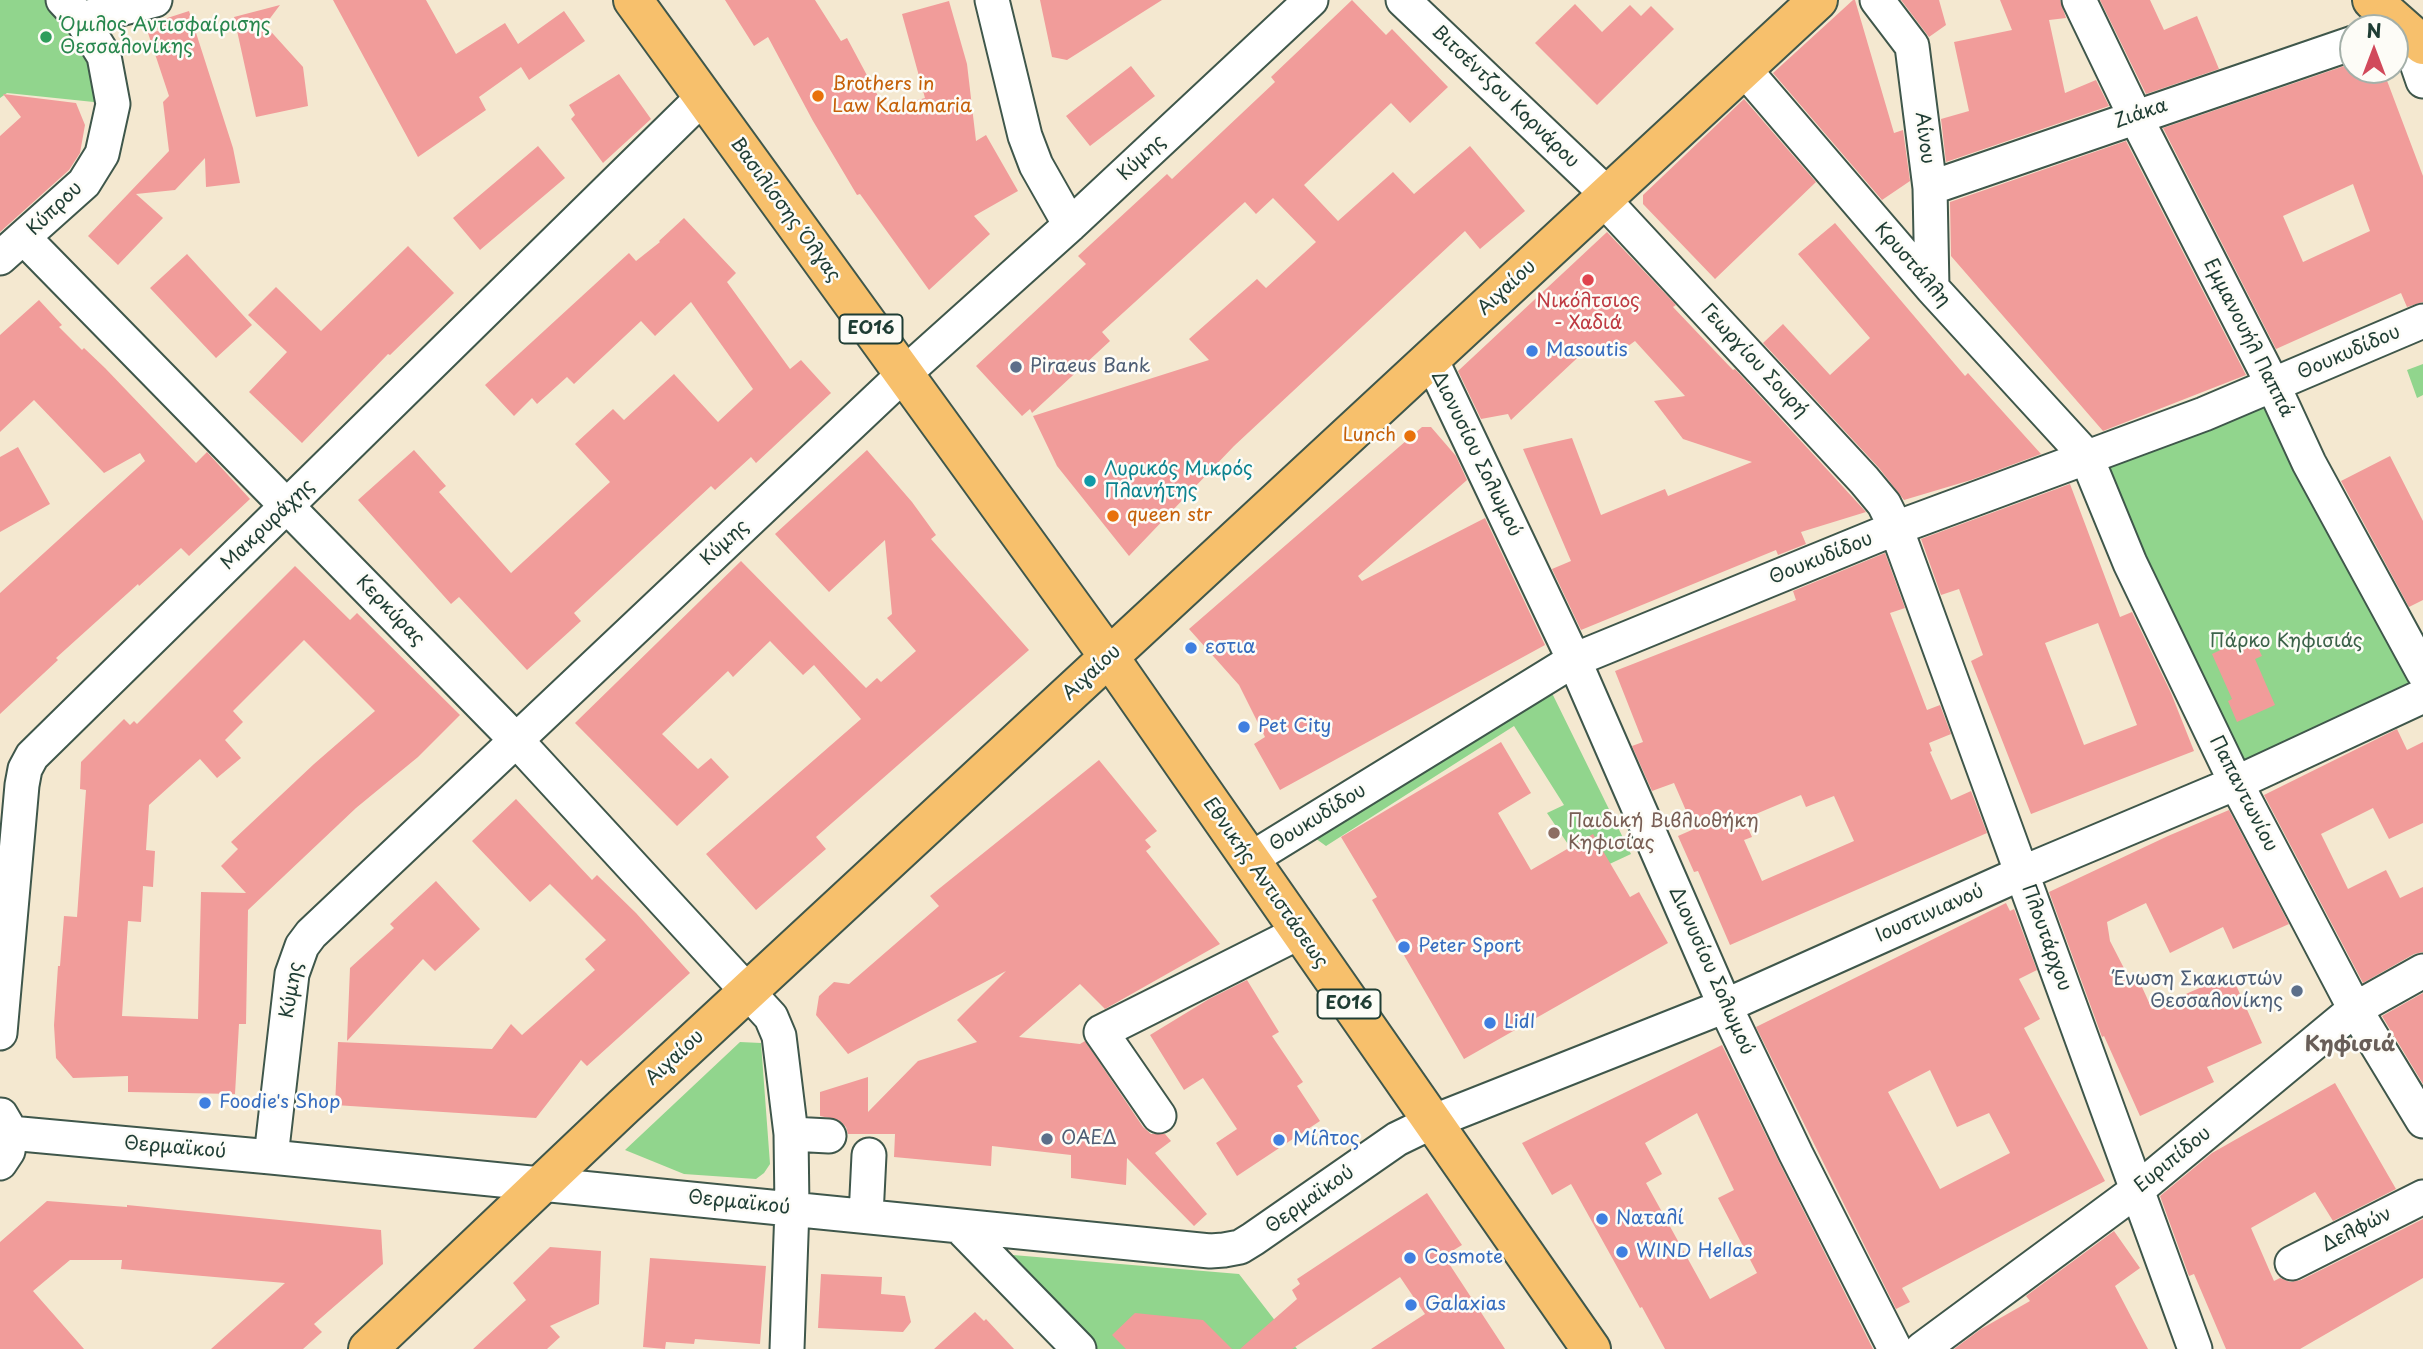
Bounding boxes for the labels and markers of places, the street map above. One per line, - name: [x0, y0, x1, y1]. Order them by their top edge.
- place label: Όμιλος Αντισφαίρισης Θεσσαλονίκης: [60, 15, 270, 59]
- marker: Όμιλος Αντισφαίρισης Θεσσαλονίκης: [38, 29, 54, 45]
- place label: Brothers in Law Kalamaria: [832, 74, 972, 118]
- marker: Brothers in Law Kalamaria: [810, 88, 826, 104]
- marker: Νικόλτσιος - Χαδιά: [1580, 272, 1596, 288]
- place label: Νικόλτσιος - Χαδιά: [1536, 291, 1640, 335]
- place label: Masoutis: [1546, 340, 1628, 362]
- marker: Masoutis: [1524, 343, 1540, 359]
- place label: Piraeus Bank: [1030, 356, 1150, 378]
- marker: Piraeus Bank: [1008, 359, 1024, 375]
- place label: Lunch: [1343, 425, 1396, 447]
- marker: Lunch: [1402, 428, 1418, 444]
- place label: Λυρικός Μικρός Πλανήτης: [1104, 459, 1253, 503]
- marker: Λυρικός Μικρός Πλανήτης: [1082, 473, 1098, 489]
- place label: queen str: [1127, 505, 1212, 527]
- marker: queen str: [1105, 508, 1121, 524]
- place label: εστια: [1205, 637, 1256, 659]
- marker: εστια: [1183, 640, 1199, 656]
- place label: Pet City: [1258, 716, 1331, 738]
- marker: Pet City: [1236, 719, 1252, 735]
- place label: Παιδική Βιβλιοθήκη Κηφισίας: [1568, 811, 1759, 855]
- marker: Παιδική Βιβλιοθήκη Κηφισίας: [1546, 825, 1562, 841]
- place label: Peter Sport: [1418, 936, 1521, 958]
- marker: Peter Sport: [1396, 939, 1412, 955]
- place label: Ένωση Σκακιστών Θεσσαλονίκης: [2114, 969, 2283, 1013]
- marker: Ένωση Σκακιστών Θεσσαλονίκης: [2289, 983, 2305, 999]
- place label: Lidl: [1504, 1012, 1535, 1034]
- marker: Lidl: [1482, 1015, 1498, 1031]
- place label: Foodie's Shop: [219, 1092, 340, 1114]
- marker: Foodie's Shop: [197, 1095, 213, 1111]
- place label: ΟΑΕΔ: [1061, 1128, 1117, 1150]
- place label: Μίλτος: [1293, 1129, 1360, 1151]
- marker: ΟΑΕΔ: [1039, 1131, 1055, 1147]
- marker: Μίλτος: [1271, 1132, 1287, 1148]
- place label: Ναταλί: [1616, 1208, 1684, 1230]
- marker: Ναταλί: [1594, 1211, 1610, 1227]
- place label: WIND Hellas: [1636, 1241, 1753, 1263]
- marker: WIND Hellas: [1614, 1244, 1630, 1260]
- place label: Cosmote: [1424, 1247, 1503, 1269]
- marker: Cosmote: [1402, 1250, 1418, 1266]
- place label: Galaxias: [1425, 1294, 1506, 1316]
- marker: Galaxias: [1403, 1297, 1419, 1313]

